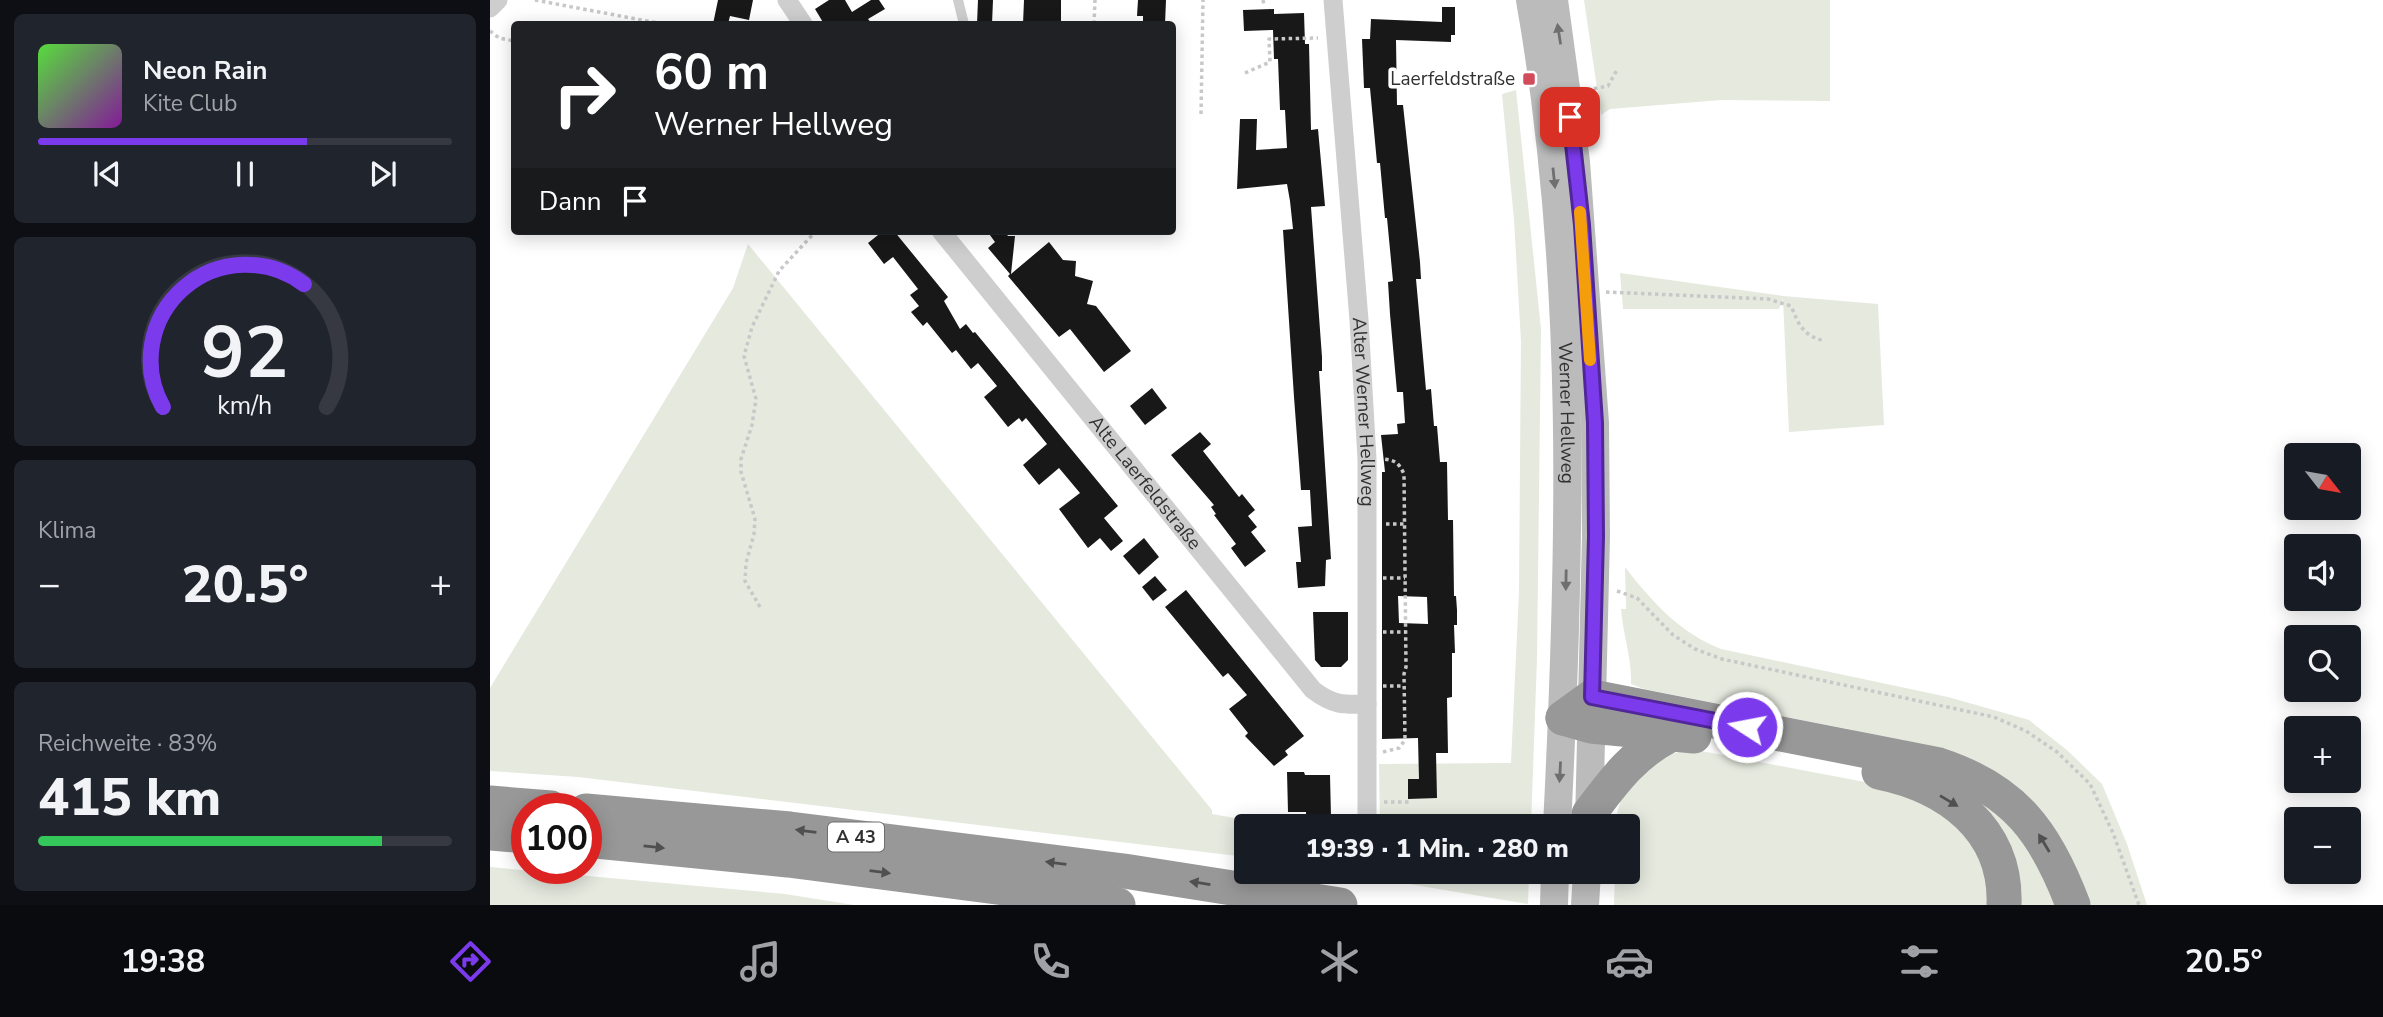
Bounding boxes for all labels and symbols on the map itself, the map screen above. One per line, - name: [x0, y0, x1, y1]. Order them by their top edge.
- one-way arrow: [1553, 23, 1564, 45]
- place label: Laerfeldstraße: [1390, 66, 1515, 92]
- marker: Laerfeldstraße: [1521, 71, 1537, 87]
- pin: [1540, 87, 1600, 147]
- one-way arrow: [1549, 167, 1560, 189]
- street label: Alter Werner Hellweg: [1346, 316, 1380, 507]
- street label: Werner Hellweg: [1552, 341, 1580, 484]
- street label: Alte Laerfeldstraße: [1083, 410, 1207, 555]
- north arrow: [2284, 443, 2361, 520]
- one-way arrow: [1560, 569, 1572, 591]
- position arrow: [1710, 690, 1784, 764]
- one-way arrow: [1555, 761, 1566, 783]
- speed limit sign: 100: [511, 793, 602, 884]
- one-way arrow: [1939, 795, 1958, 807]
- road number: A 43: [828, 822, 884, 852]
- one-way arrow: [795, 825, 817, 836]
- one-way arrow: [2038, 834, 2051, 853]
- one-way arrow: [643, 842, 665, 853]
- one-way arrow: [1045, 857, 1067, 868]
- one-way arrow: [869, 867, 891, 878]
- one-way arrow: [1189, 877, 1211, 888]

